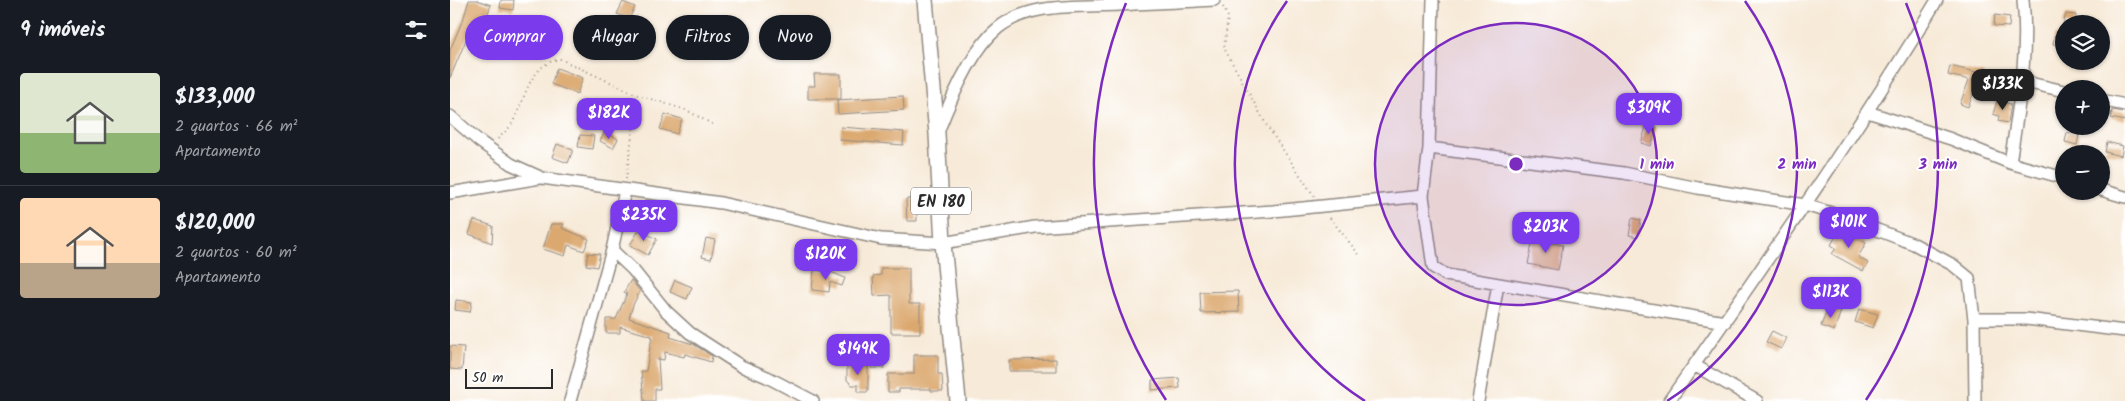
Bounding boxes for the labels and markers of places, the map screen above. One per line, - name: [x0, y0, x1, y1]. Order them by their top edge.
- pin: $133K: [1968, 68, 2038, 111]
- pin: $309K: [1614, 92, 1684, 135]
- pin: $182K: [574, 98, 644, 140]
- centre of rings: [1507, 155, 1525, 173]
- pin: $235K: [609, 200, 679, 242]
- pin: $101K: [1814, 206, 1884, 249]
- pin: $203K: [1511, 212, 1581, 254]
- pin: $120K: [791, 238, 861, 281]
- pin: $113K: [1796, 276, 1866, 319]
- pin: $149K: [823, 334, 893, 376]

